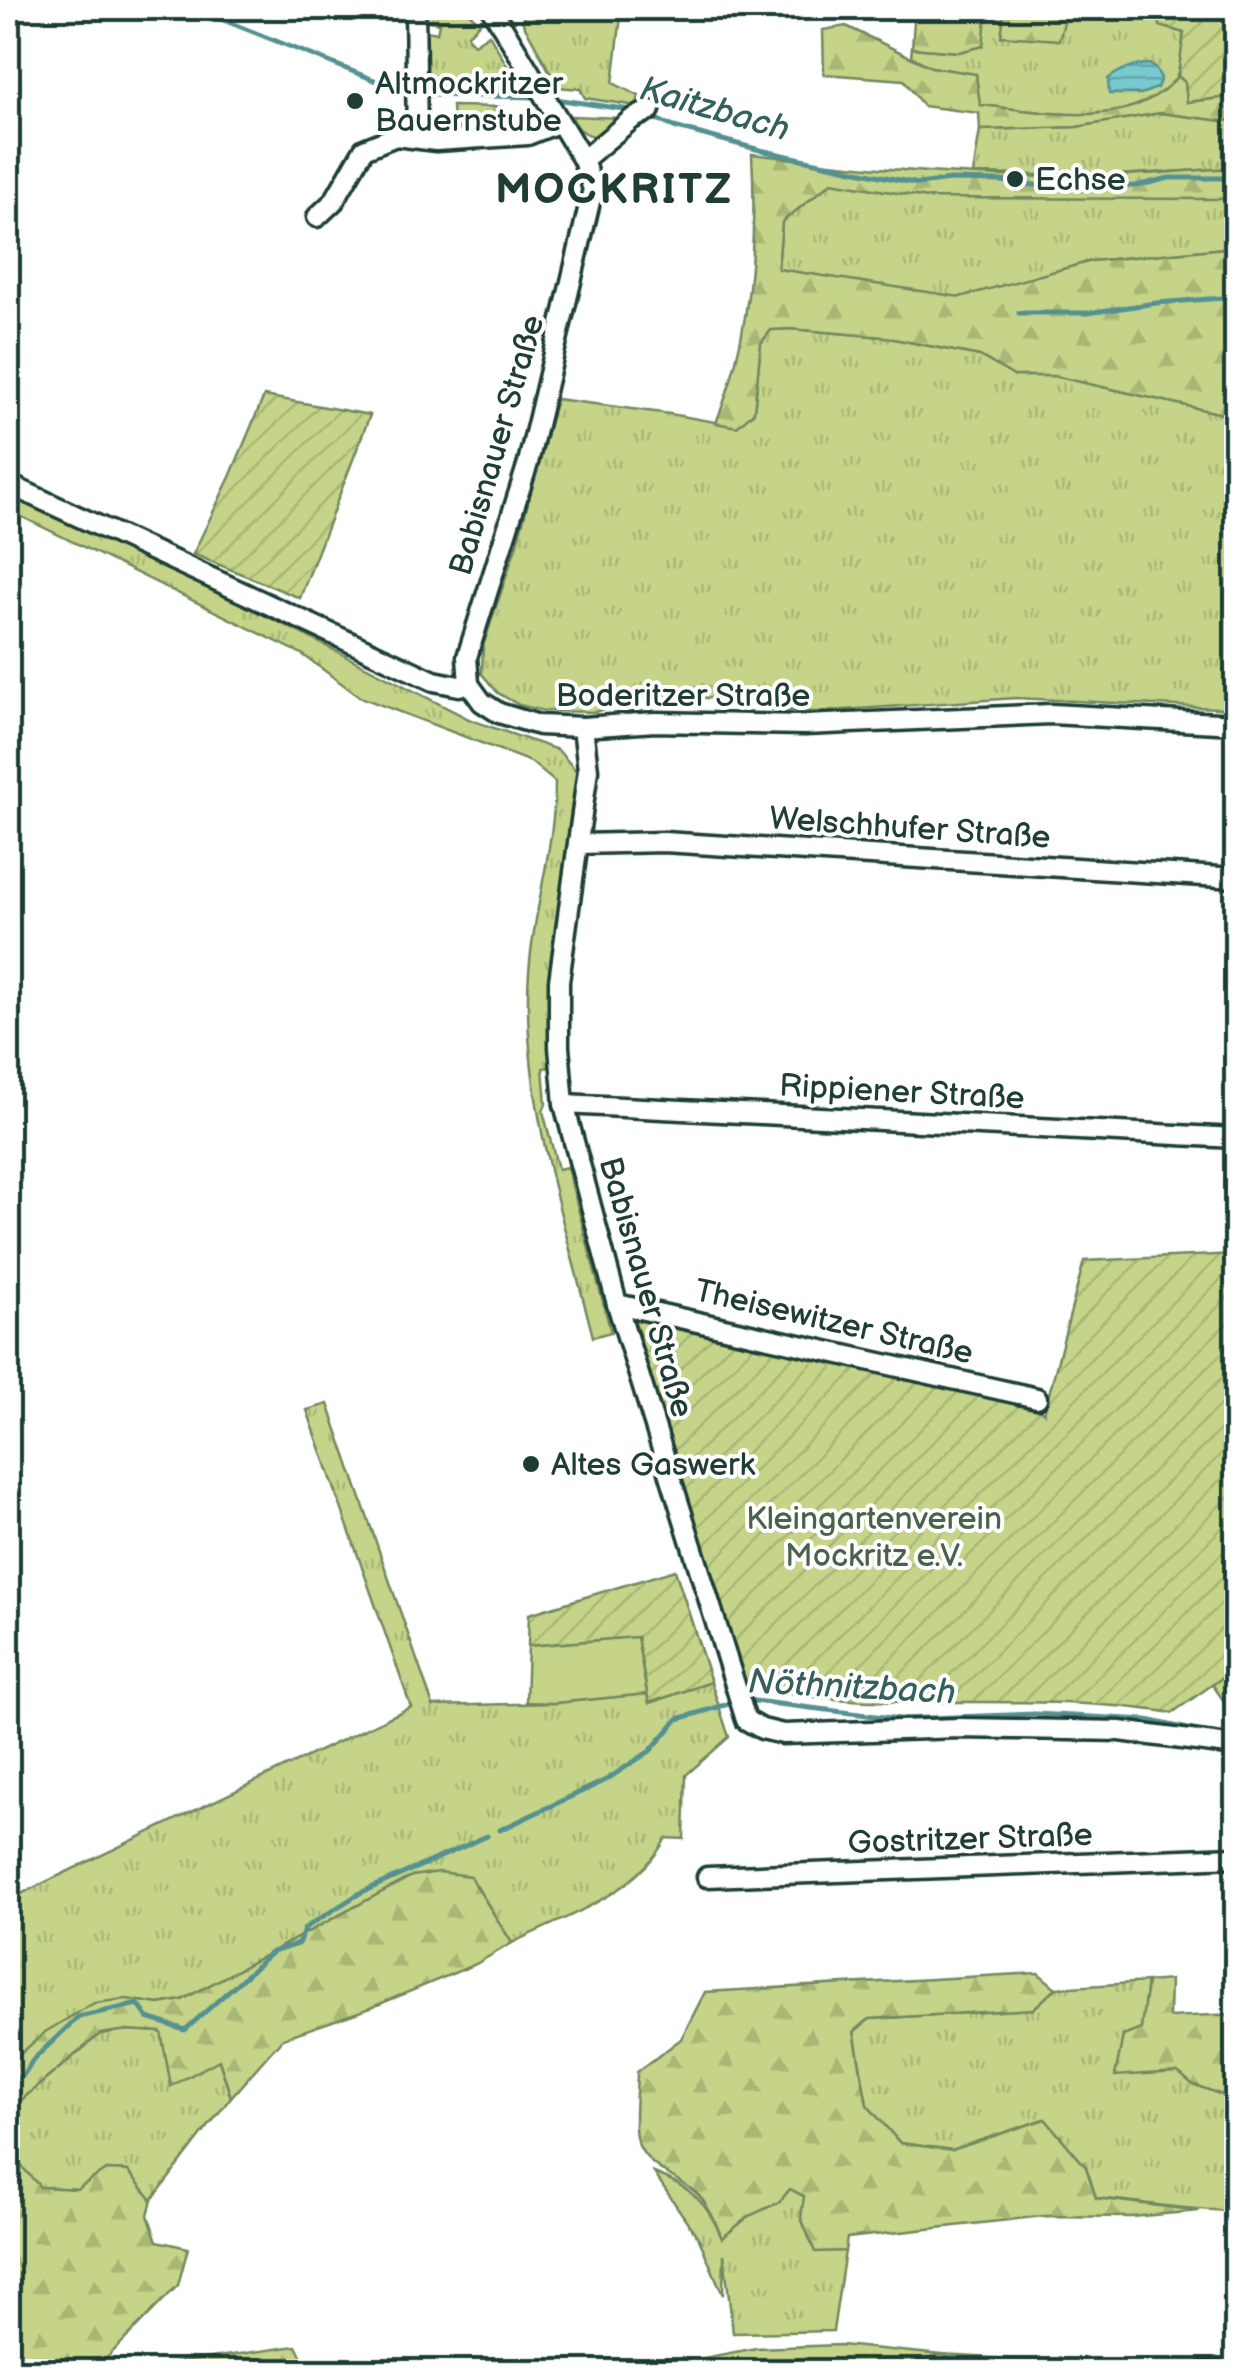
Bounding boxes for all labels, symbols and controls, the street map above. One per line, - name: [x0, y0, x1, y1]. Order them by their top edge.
- place label: Altmockritzer Bauernstube: [375, 65, 564, 141]
- water label: Kaitzbach: [635, 68, 795, 151]
- marker: Altmockritzer Bauernstube: [344, 90, 366, 112]
- place label: Echse: [1035, 161, 1126, 200]
- district label: MOCKRITZ: [495, 165, 733, 216]
- marker: Echse: [1004, 168, 1026, 190]
- street label: Babisnauer Straße: [442, 311, 553, 580]
- street label: Boderitzer Straße: [556, 677, 810, 716]
- street label: Welschhufer Straße: [768, 799, 1052, 858]
- street label: Rippiener Straße: [778, 1067, 1026, 1118]
- street label: Babisnauer Straße: [590, 1153, 701, 1422]
- street label: Theisewitzer Straße: [691, 1271, 977, 1373]
- place label: Altes Gaswerk: [551, 1446, 756, 1485]
- marker: Altes Gaswerk: [520, 1453, 542, 1475]
- park label: Kleingartenverein Mockritz e.V.: [746, 1500, 1002, 1576]
- water label: Nöthnitzbach: [747, 1661, 957, 1714]
- street label: Gostritzer Straße: [847, 1816, 1093, 1863]

